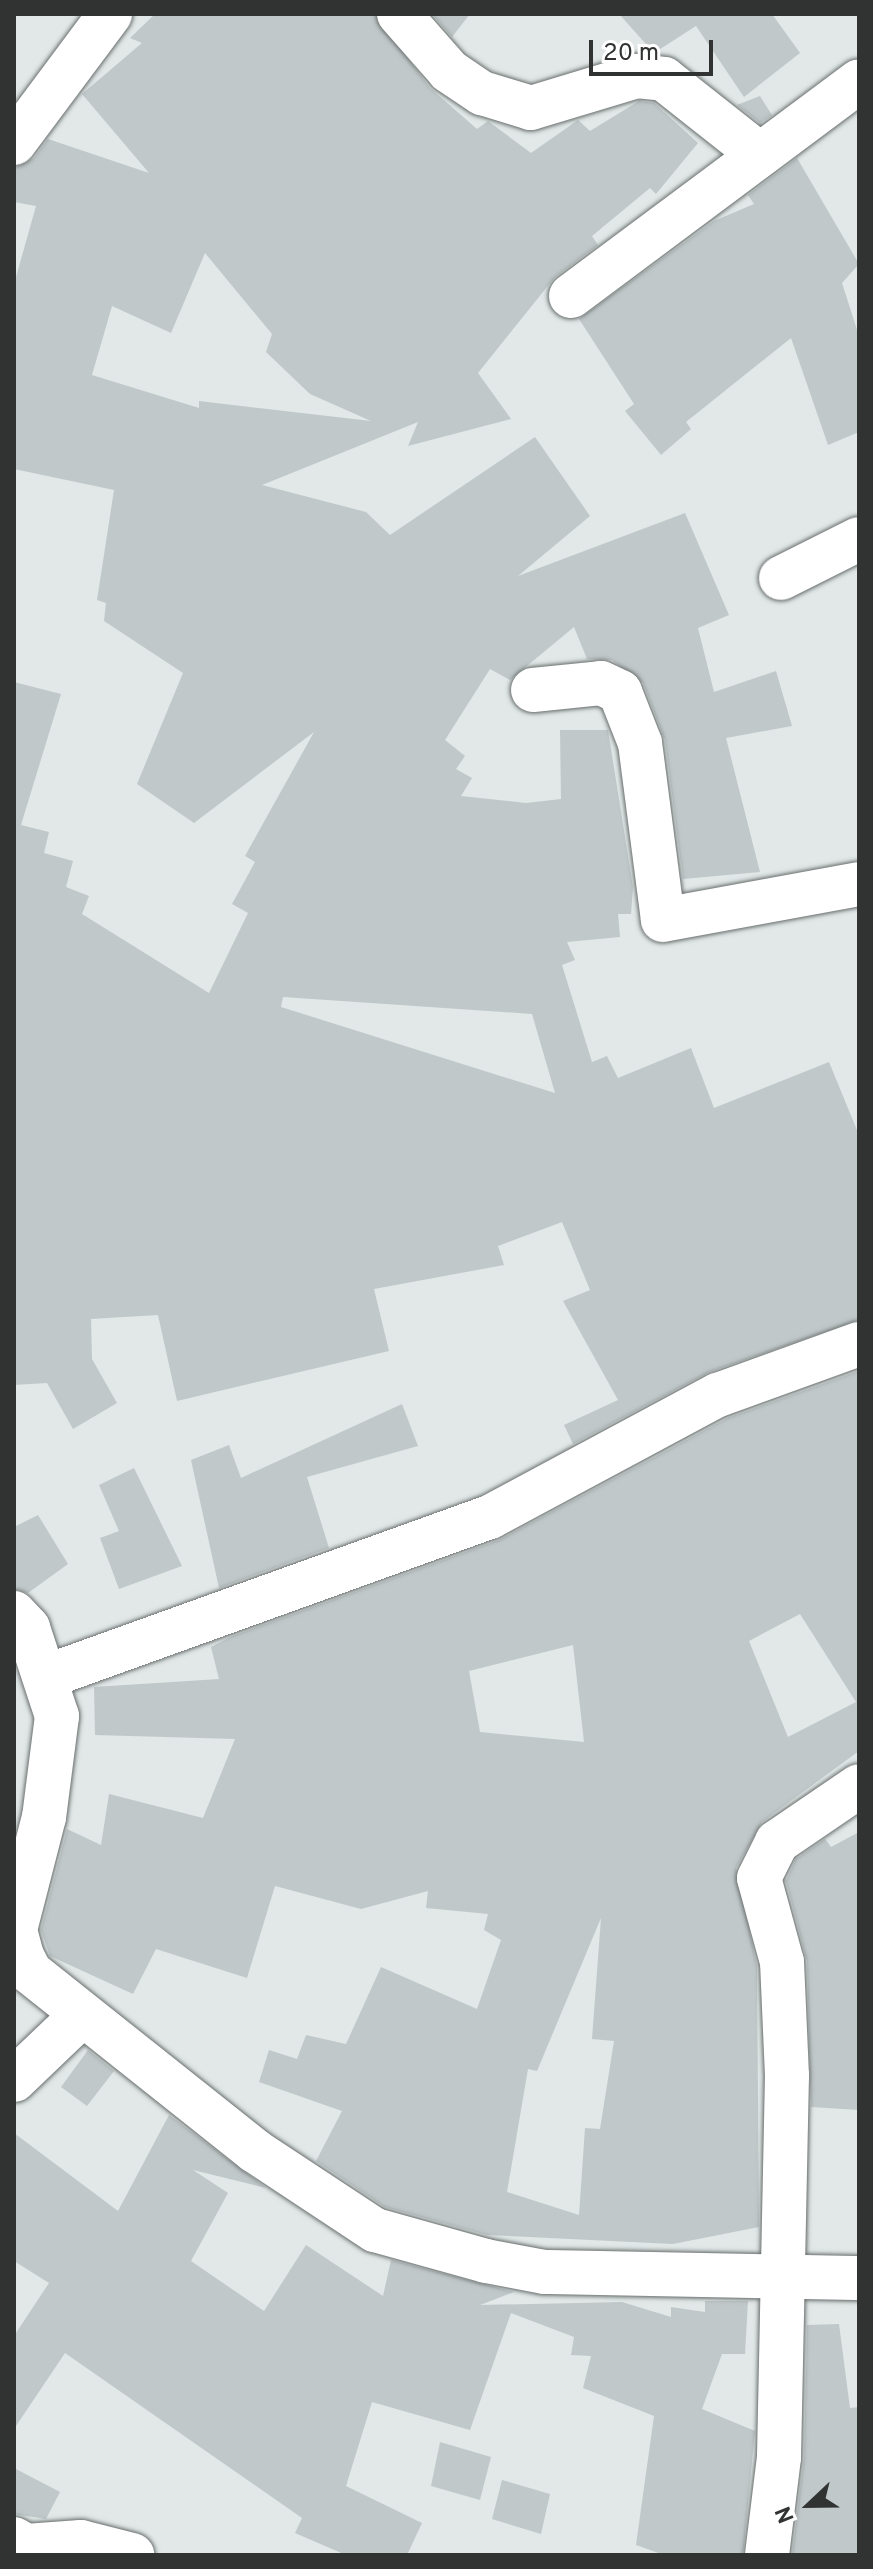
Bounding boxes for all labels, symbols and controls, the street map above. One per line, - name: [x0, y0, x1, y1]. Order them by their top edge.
- scale bar: [593, 24, 717, 74]
- text: 20 m: [603, 39, 659, 69]
- north arrow: [769, 2465, 849, 2545]
- text: N: [771, 2502, 802, 2527]

